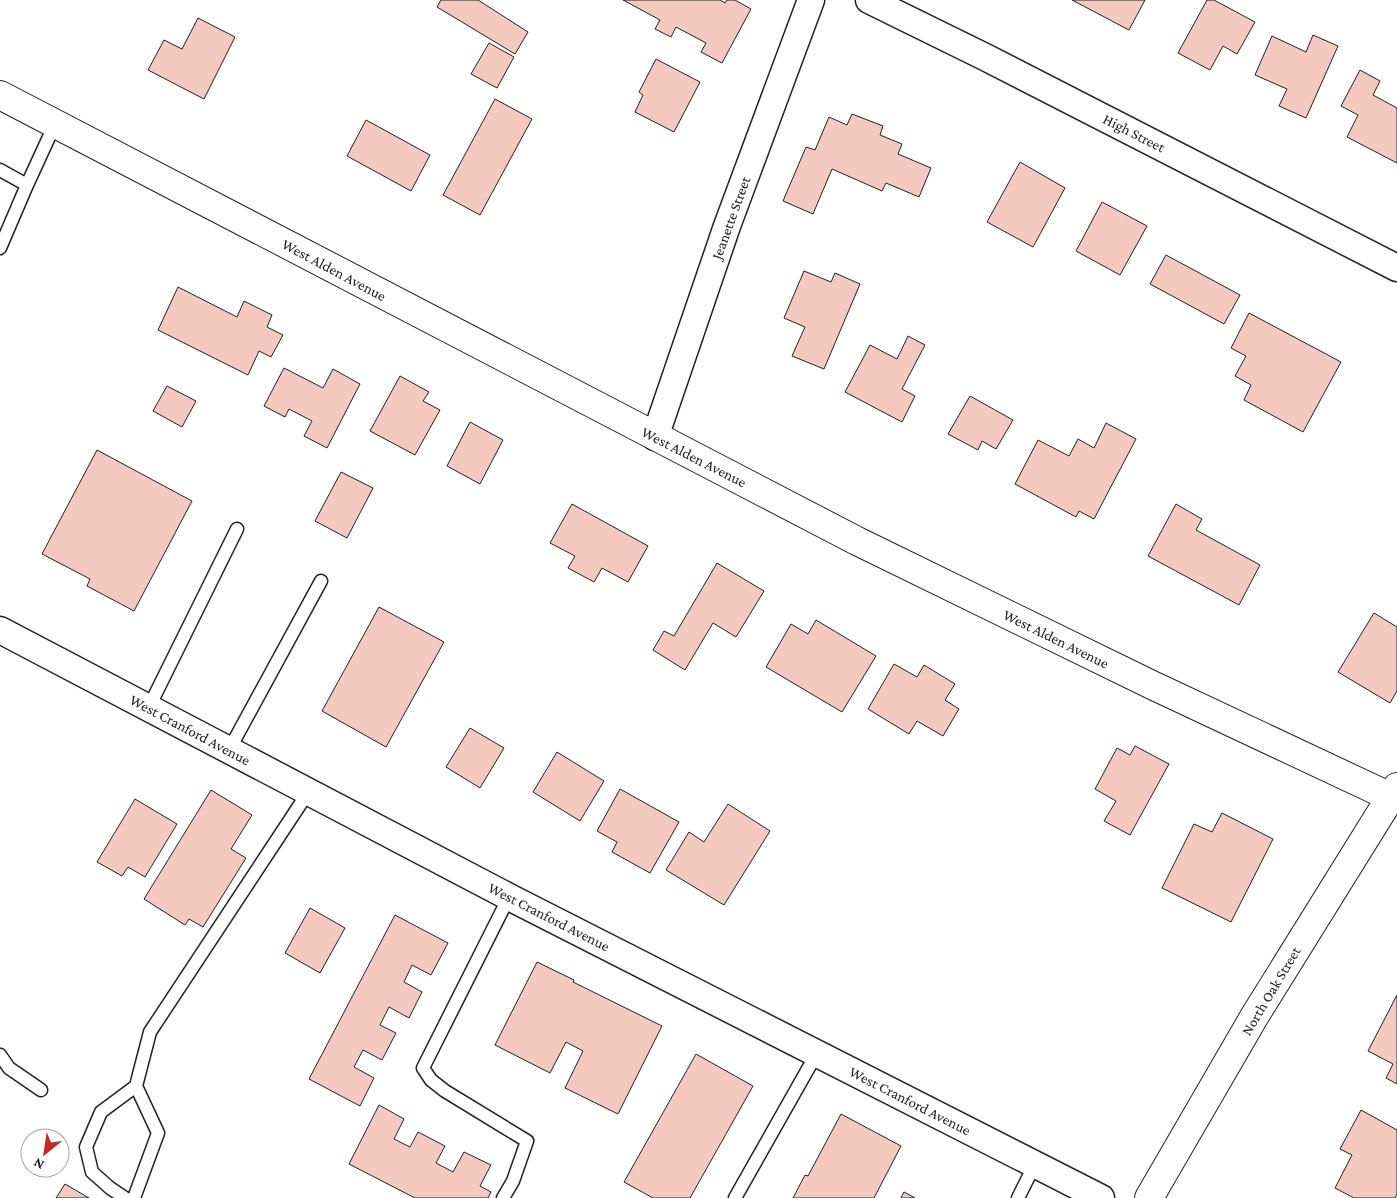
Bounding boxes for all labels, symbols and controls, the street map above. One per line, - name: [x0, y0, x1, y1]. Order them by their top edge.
- street label: High Street: [1100, 111, 1168, 157]
- street label: Jeanette Street: [708, 173, 755, 264]
- street label: West Alden Avenue: [279, 236, 389, 304]
- street label: West Alden Avenue: [639, 424, 749, 491]
- street label: West Alden Avenue: [1001, 607, 1112, 672]
- street label: West Cranford Avenue: [127, 691, 253, 769]
- street label: West Cranford Avenue: [486, 879, 613, 955]
- street label: North Oak Street: [1238, 943, 1304, 1038]
- street label: West Cranford Avenue: [847, 1063, 974, 1139]
- north arrow: [20, 1128, 70, 1178]
- text: N: [30, 1155, 47, 1174]

